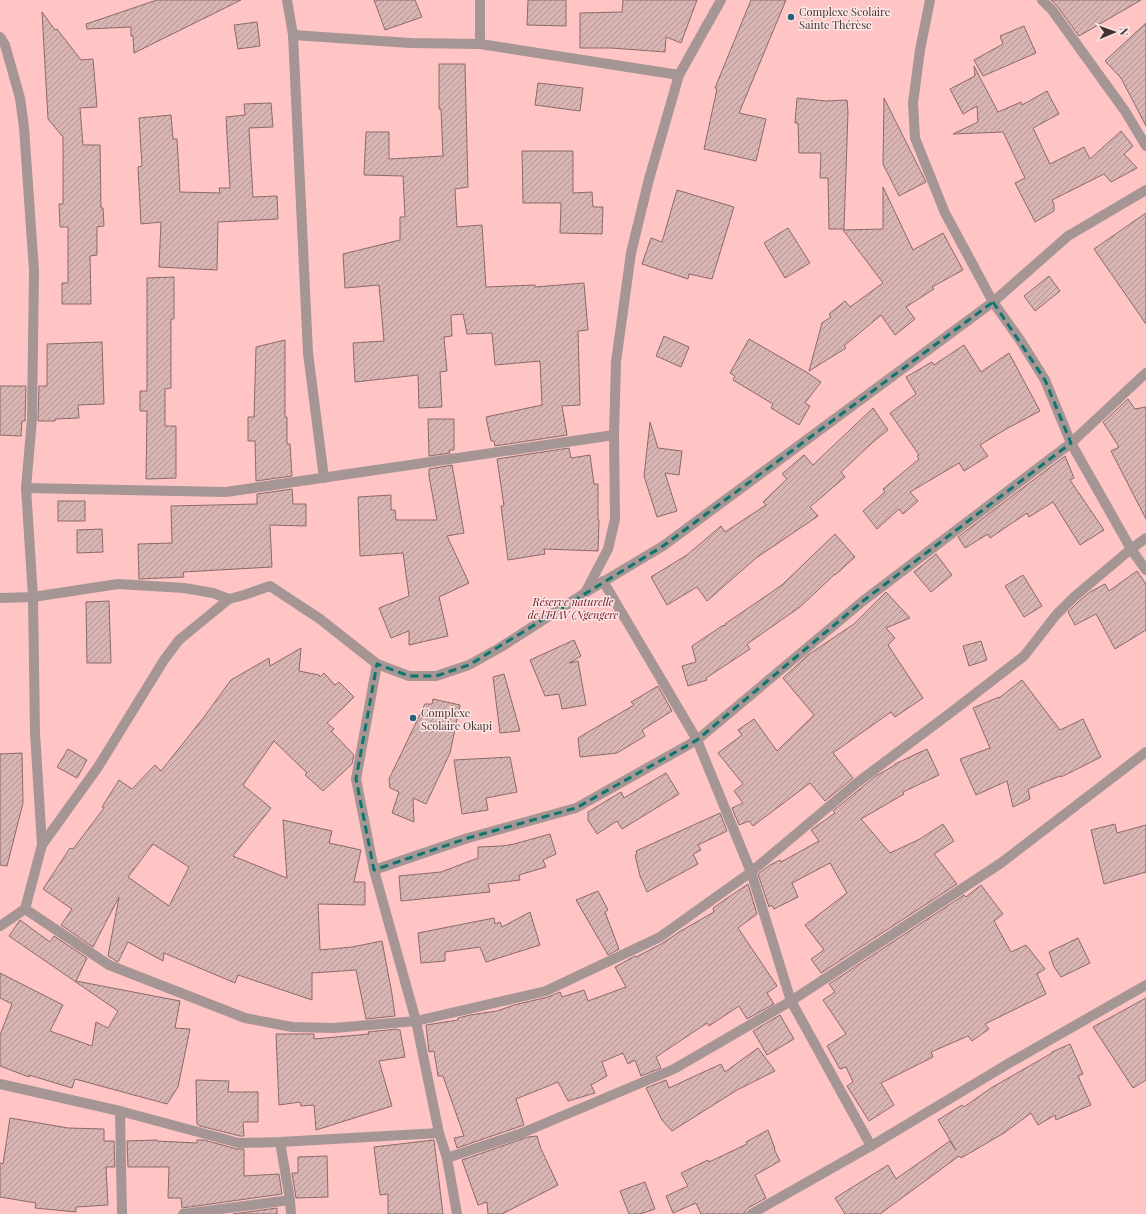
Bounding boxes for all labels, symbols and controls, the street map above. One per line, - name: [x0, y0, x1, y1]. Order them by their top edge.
- place label: Complexe Scolaire Sainte Thérèse: [799, 4, 891, 32]
- marker: Complexe Scolaire Sainte Thérèse: [786, 12, 796, 22]
- north arrow: [1094, 12, 1134, 52]
- text: N: [1117, 27, 1132, 36]
- park label: Réserve naturelle de l'ITAV (Ngengere: [528, 594, 619, 622]
- place label: Complexe Scolaire Okapi: [421, 705, 492, 733]
- marker: Complexe Scolaire Okapi: [408, 713, 418, 723]

